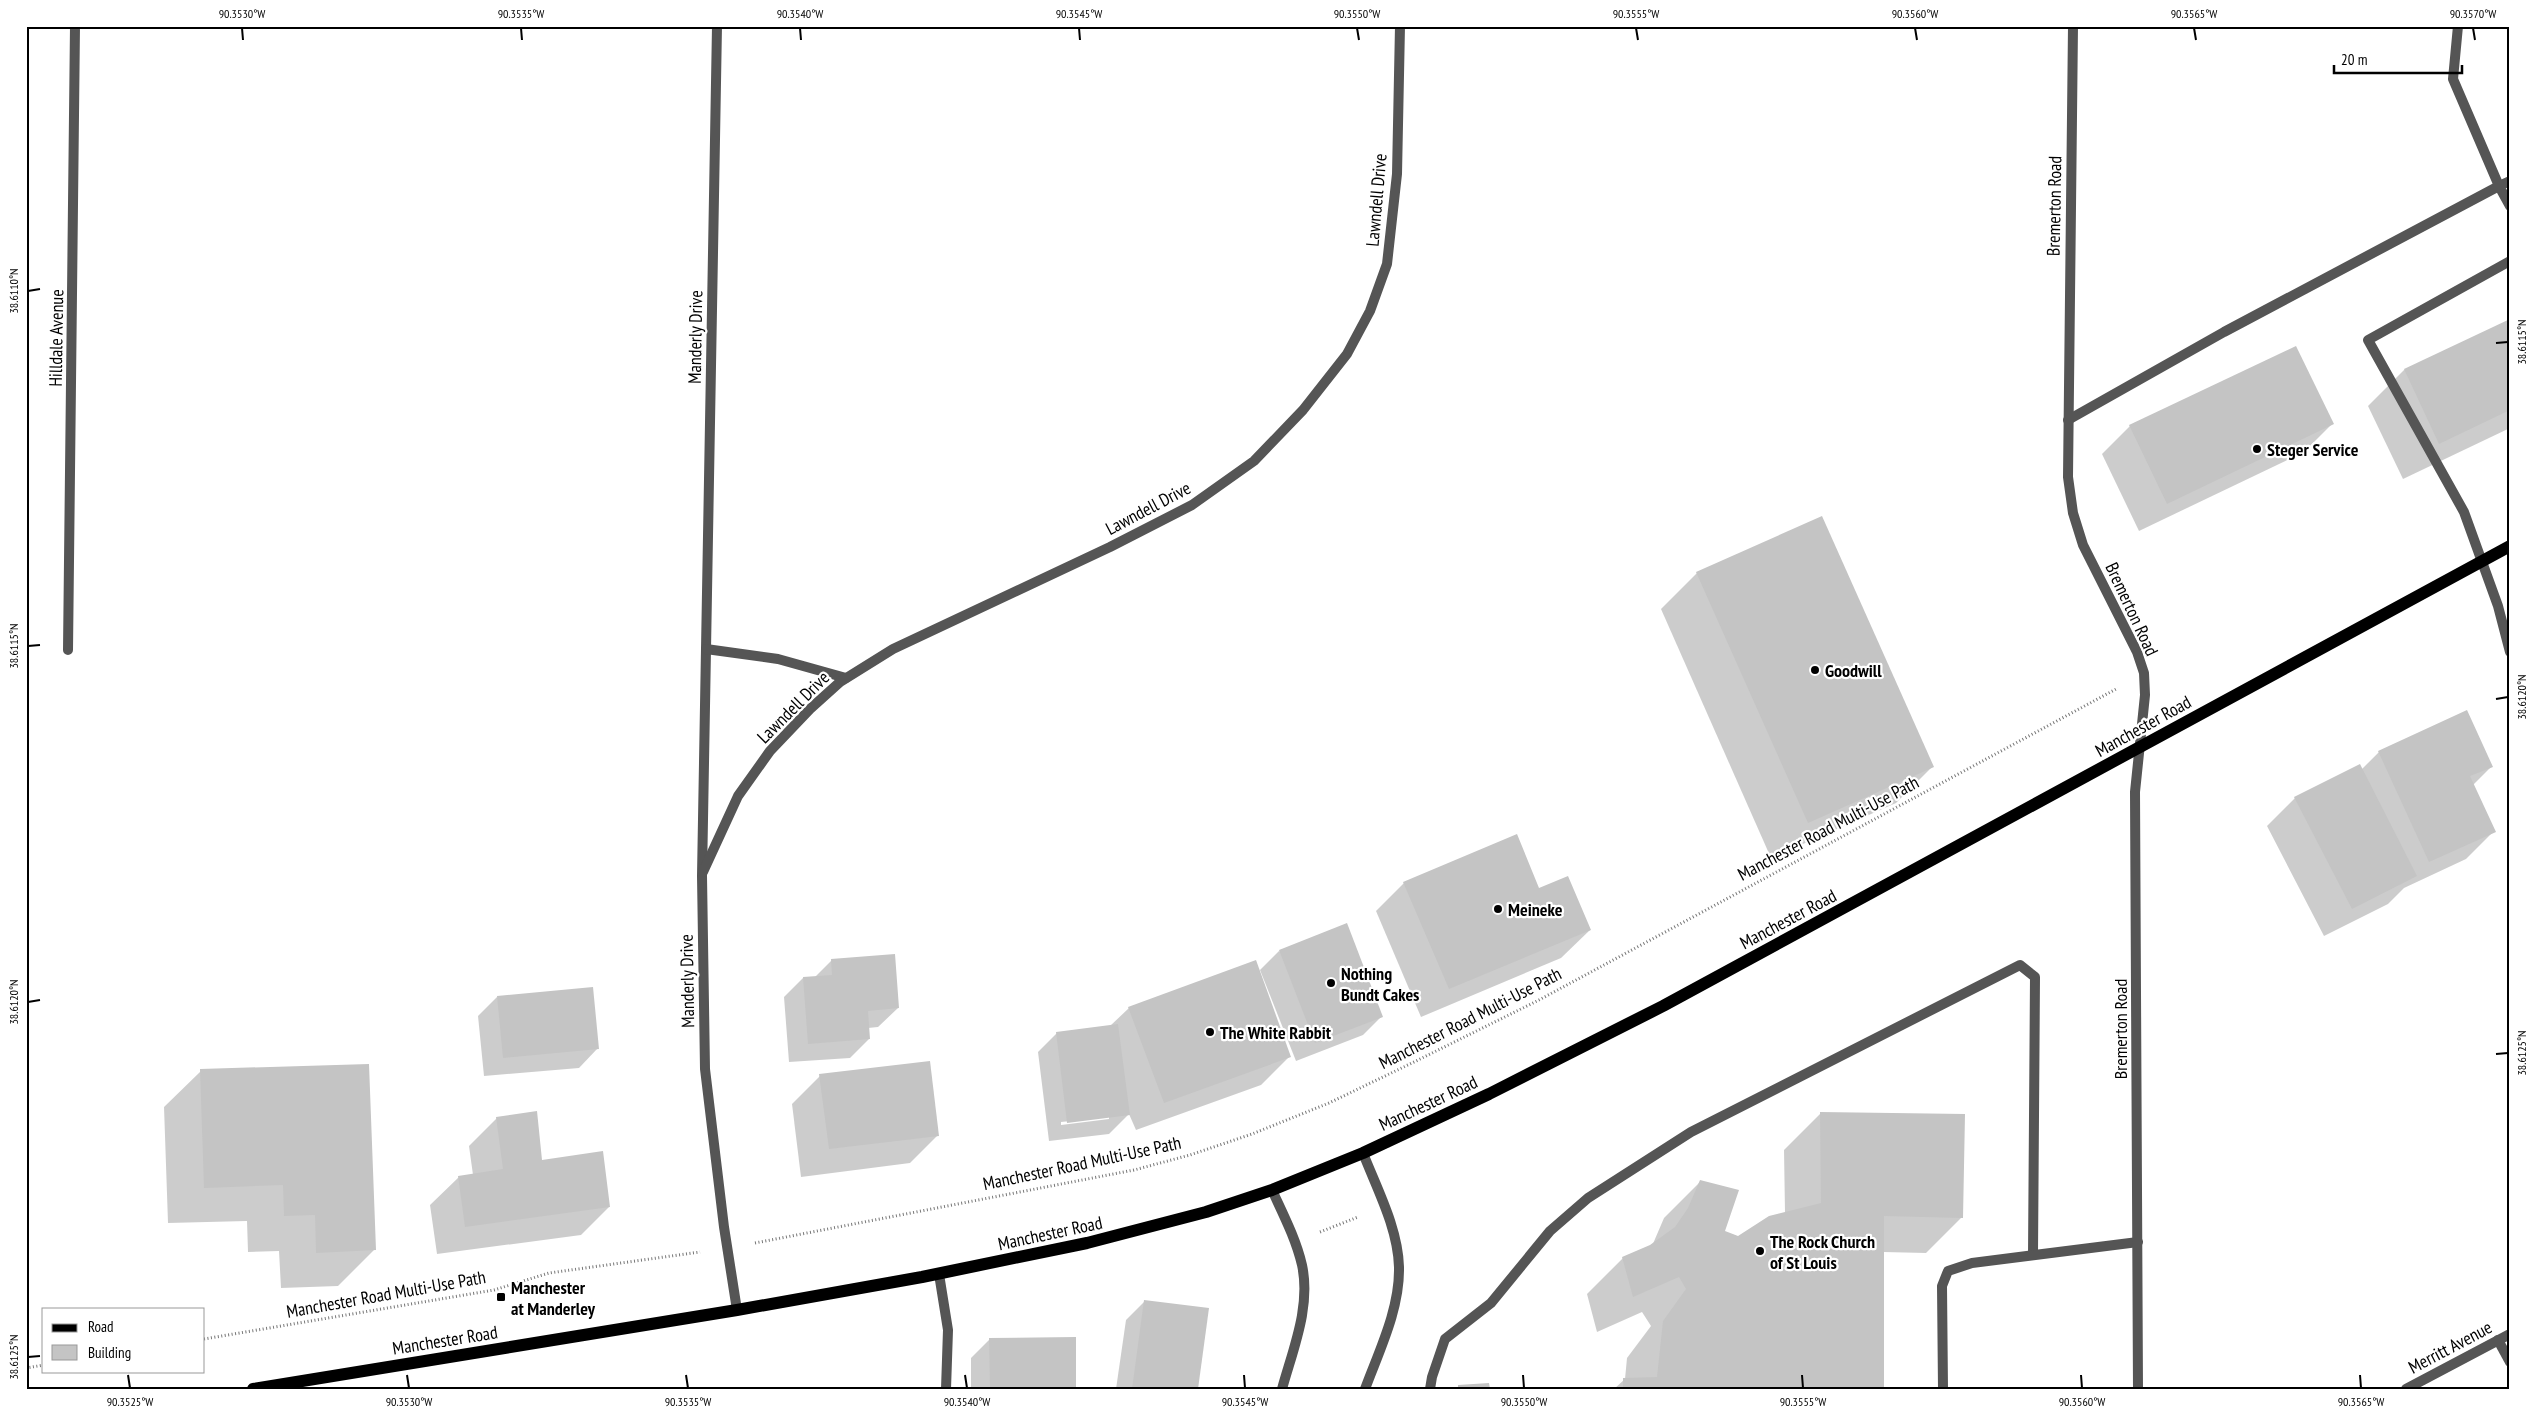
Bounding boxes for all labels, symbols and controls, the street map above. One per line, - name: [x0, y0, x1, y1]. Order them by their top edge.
- text: 90.3530°W: [219, 6, 265, 21]
- text: 90.3535°W: [498, 6, 544, 21]
- text: 90.3540°W: [777, 6, 823, 21]
- text: 90.3545°W: [1056, 6, 1102, 21]
- text: 90.3550°W: [1334, 6, 1380, 21]
- text: 90.3555°W: [1613, 6, 1659, 21]
- text: 90.3560°W: [1892, 6, 1938, 21]
- text: 90.3565°W: [2171, 6, 2217, 21]
- text: 90.3570°W: [2450, 6, 2496, 21]
- scale bar: [2334, 42, 2461, 74]
- text: 20 m: [2341, 50, 2367, 69]
- street label: Lawndell Drive: [1360, 153, 1392, 247]
- street label: Bremerton Road: [2042, 156, 2066, 256]
- text: 38.6110°N: [6, 268, 21, 314]
- street label: Hilldale Avenue: [44, 289, 68, 387]
- street label: Manderly Drive: [683, 290, 707, 384]
- text: 38.6115°N: [2514, 319, 2529, 365]
- place label: Steger Service: [2267, 438, 2359, 461]
- marker: Steger Service: [2251, 443, 2263, 455]
- street label: Lawndell Drive: [1102, 476, 1194, 540]
- street label: Bremerton Road: [2100, 559, 2164, 659]
- text: 38.6115°N: [6, 623, 21, 669]
- place label: Goodwill: [1825, 659, 1882, 682]
- marker: Goodwill: [1809, 664, 1821, 676]
- street label: Lawndell Drive: [752, 666, 834, 748]
- text: 38.6120°N: [2514, 674, 2529, 720]
- street label: Manchester Road: [2091, 690, 2195, 762]
- street label: Manchester Road Multi-Use Path: [1733, 770, 1923, 886]
- street label: Manchester Road: [1736, 884, 1840, 954]
- place label: Meineke: [1508, 898, 1563, 921]
- marker: Meineke: [1492, 903, 1504, 915]
- street label: Manderly Drive: [675, 934, 699, 1028]
- place label: Nothing Bundt Cakes: [1341, 962, 1419, 1006]
- street label: Manchester Road Multi-Use Path: [1375, 962, 1565, 1074]
- marker: Nothing Bundt Cakes: [1325, 977, 1337, 989]
- text: 38.6120°N: [6, 979, 21, 1025]
- street label: Bremerton Road: [2109, 979, 2132, 1079]
- place label: The White Rabbit: [1220, 1021, 1332, 1044]
- marker: The White Rabbit: [1204, 1026, 1216, 1038]
- text: 38.6125°N: [2514, 1030, 2529, 1076]
- street label: Manchester Road: [1375, 1070, 1481, 1136]
- street label: Manchester Road Multi-Use Path: [981, 1131, 1183, 1195]
- street label: Manchester Road: [996, 1211, 1104, 1255]
- place label: The Rock Church of St Louis: [1770, 1230, 1875, 1274]
- marker: The Rock Church of St Louis: [1754, 1245, 1766, 1257]
- street label: Manchester Road Multi-Use Path: [285, 1265, 487, 1323]
- place label: Manchester at Manderley: [511, 1276, 596, 1320]
- marker: Manchester at Manderley: [495, 1291, 507, 1303]
- legend: [42, 1308, 205, 1372]
- street label: Merritt Avenue: [2404, 1315, 2496, 1379]
- text: Road: [88, 1317, 114, 1336]
- street label: Manchester Road: [391, 1320, 499, 1360]
- text: 38.6125°N: [6, 1334, 21, 1380]
- text: Building: [88, 1343, 131, 1362]
- text: 90.3525°W: [107, 1394, 153, 1409]
- text: 90.3530°W: [386, 1394, 432, 1409]
- text: 90.3535°W: [665, 1394, 711, 1409]
- text: 90.3540°W: [944, 1394, 990, 1409]
- text: 90.3545°W: [1222, 1394, 1268, 1409]
- text: 90.3550°W: [1501, 1394, 1547, 1409]
- text: 90.3555°W: [1780, 1394, 1826, 1409]
- text: 90.3560°W: [2059, 1394, 2105, 1409]
- text: 90.3565°W: [2338, 1394, 2384, 1409]

